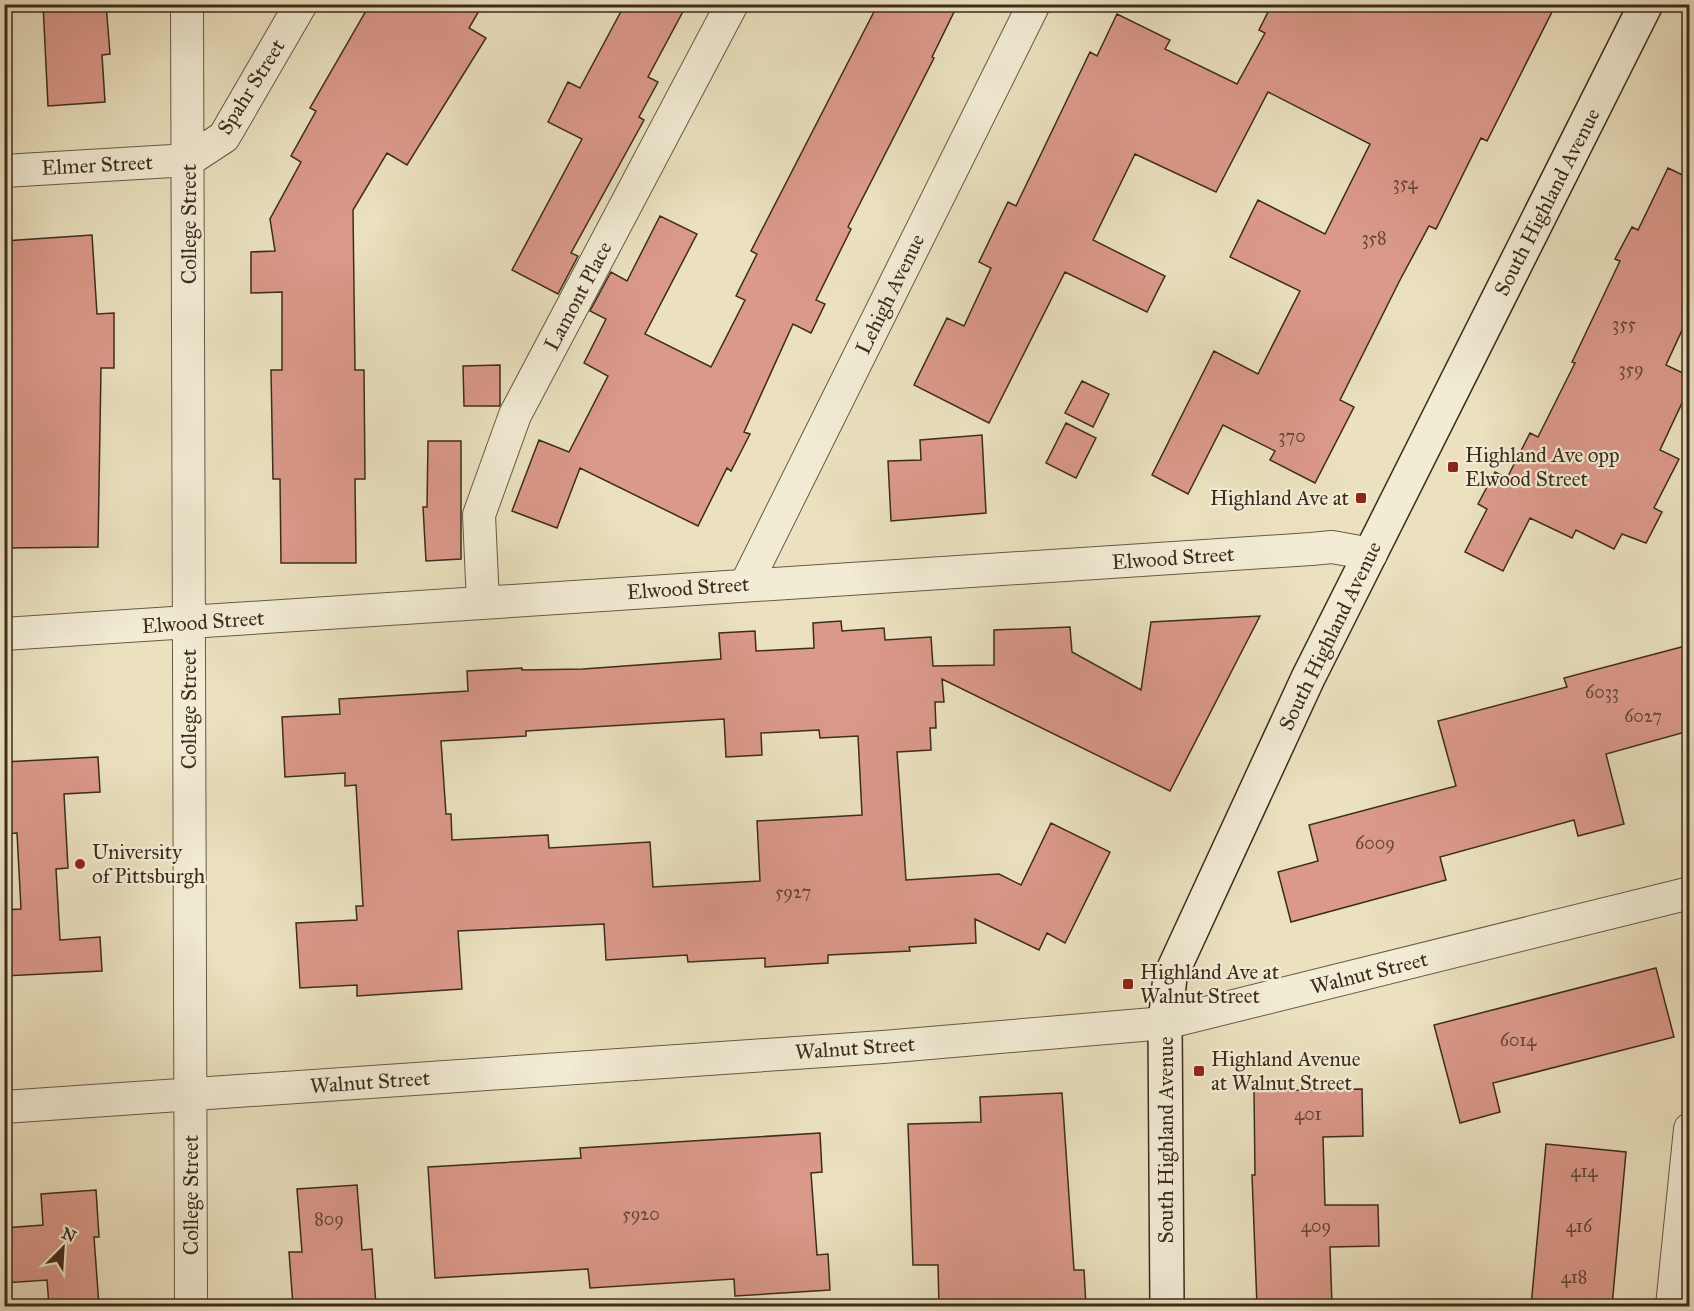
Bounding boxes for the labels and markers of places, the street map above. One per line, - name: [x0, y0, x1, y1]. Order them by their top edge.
- place label: Highland Ave opp Elwood Street: [1465, 442, 1620, 492]
- marker: Highland Ave opp Elwood Street: [1446, 460, 1460, 474]
- place label: Highland Ave at: [1210, 485, 1350, 511]
- marker: Highland Ave at: [1354, 491, 1368, 505]
- place label: University of Pittsburgh: [92, 839, 205, 889]
- marker: University of Pittsburgh: [73, 857, 87, 871]
- place label: Highland Ave at Walnut Street: [1140, 959, 1280, 1009]
- marker: Highland Ave at Walnut Street: [1121, 977, 1135, 991]
- place label: Highland Avenue at Walnut Street: [1211, 1046, 1361, 1096]
- marker: Highland Avenue at Walnut Street: [1192, 1064, 1206, 1078]

